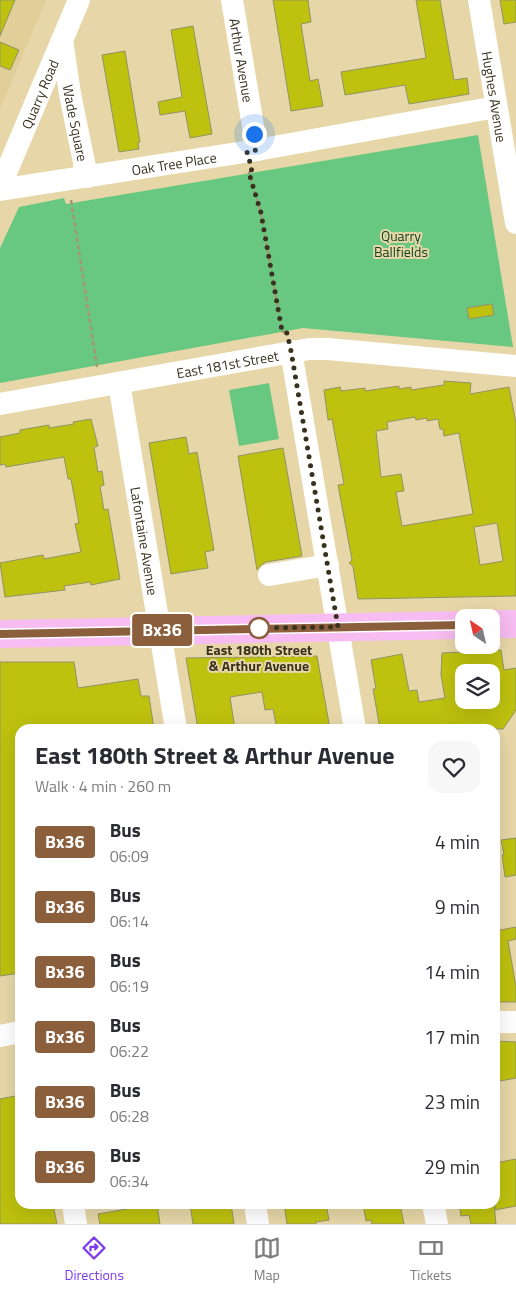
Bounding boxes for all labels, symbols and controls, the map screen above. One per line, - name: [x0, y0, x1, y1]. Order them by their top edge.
- street label: Arthur Avenue: [225, 17, 259, 104]
- street label: Hughes Avenue: [477, 50, 513, 144]
- street label: Quarry Road: [15, 56, 63, 132]
- street label: Wade Square: [58, 83, 94, 163]
- your location: [242, 122, 267, 147]
- street label: Oak Tree Place: [130, 146, 218, 180]
- park label: Quarry Ballfields: [374, 225, 428, 262]
- street label: East 181st Street: [175, 344, 280, 383]
- street label: Lafontaine Avenue: [126, 485, 164, 597]
- north arrow: [455, 609, 500, 654]
- map controls: [455, 609, 500, 709]
- line badge: Bx36: [127, 614, 197, 646]
- text: Bx36: [142, 616, 182, 643]
- marker: East 180th Street & Arthur Avenue: [248, 617, 270, 639]
- place label: East 180th Street & Arthur Avenue: [206, 639, 312, 676]
- button: layers: [455, 664, 500, 709]
- text: East 180th Street & Arthur Avenue: [35, 737, 395, 773]
- button: heart: [428, 741, 480, 793]
- text: Walk · 4 min · 260 m: [35, 774, 171, 798]
- text: Bus: [110, 815, 141, 844]
- text: 4 min: [435, 827, 480, 856]
- text: Bx36: [45, 828, 85, 855]
- text: 06:09: [110, 844, 149, 868]
- text: Bus: [110, 880, 141, 909]
- text: 9 min: [435, 892, 480, 921]
- text: Bx36: [45, 893, 85, 920]
- text: 06:14: [110, 909, 149, 933]
- text: Bus: [110, 945, 141, 974]
- text: 14 min: [424, 957, 480, 986]
- text: Bx36: [45, 958, 85, 985]
- text: 06:19: [110, 974, 149, 998]
- text: Bus: [110, 1010, 141, 1039]
- text: 17 min: [424, 1022, 480, 1051]
- text: Bx36: [45, 1023, 85, 1050]
- text: 06:22: [110, 1039, 149, 1063]
- text: Bus: [110, 1075, 141, 1104]
- text: 23 min: [424, 1087, 480, 1116]
- text: Bx36: [45, 1088, 85, 1115]
- text: 06:28: [110, 1104, 149, 1128]
- text: Bus: [110, 1140, 141, 1169]
- text: 29 min: [424, 1152, 480, 1181]
- text: Bx36: [45, 1153, 85, 1180]
- text: 06:34: [110, 1169, 149, 1193]
- tab: Directions: [65, 1234, 124, 1285]
- tab: Map: [253, 1234, 281, 1285]
- tab: Tickets: [410, 1234, 451, 1285]

